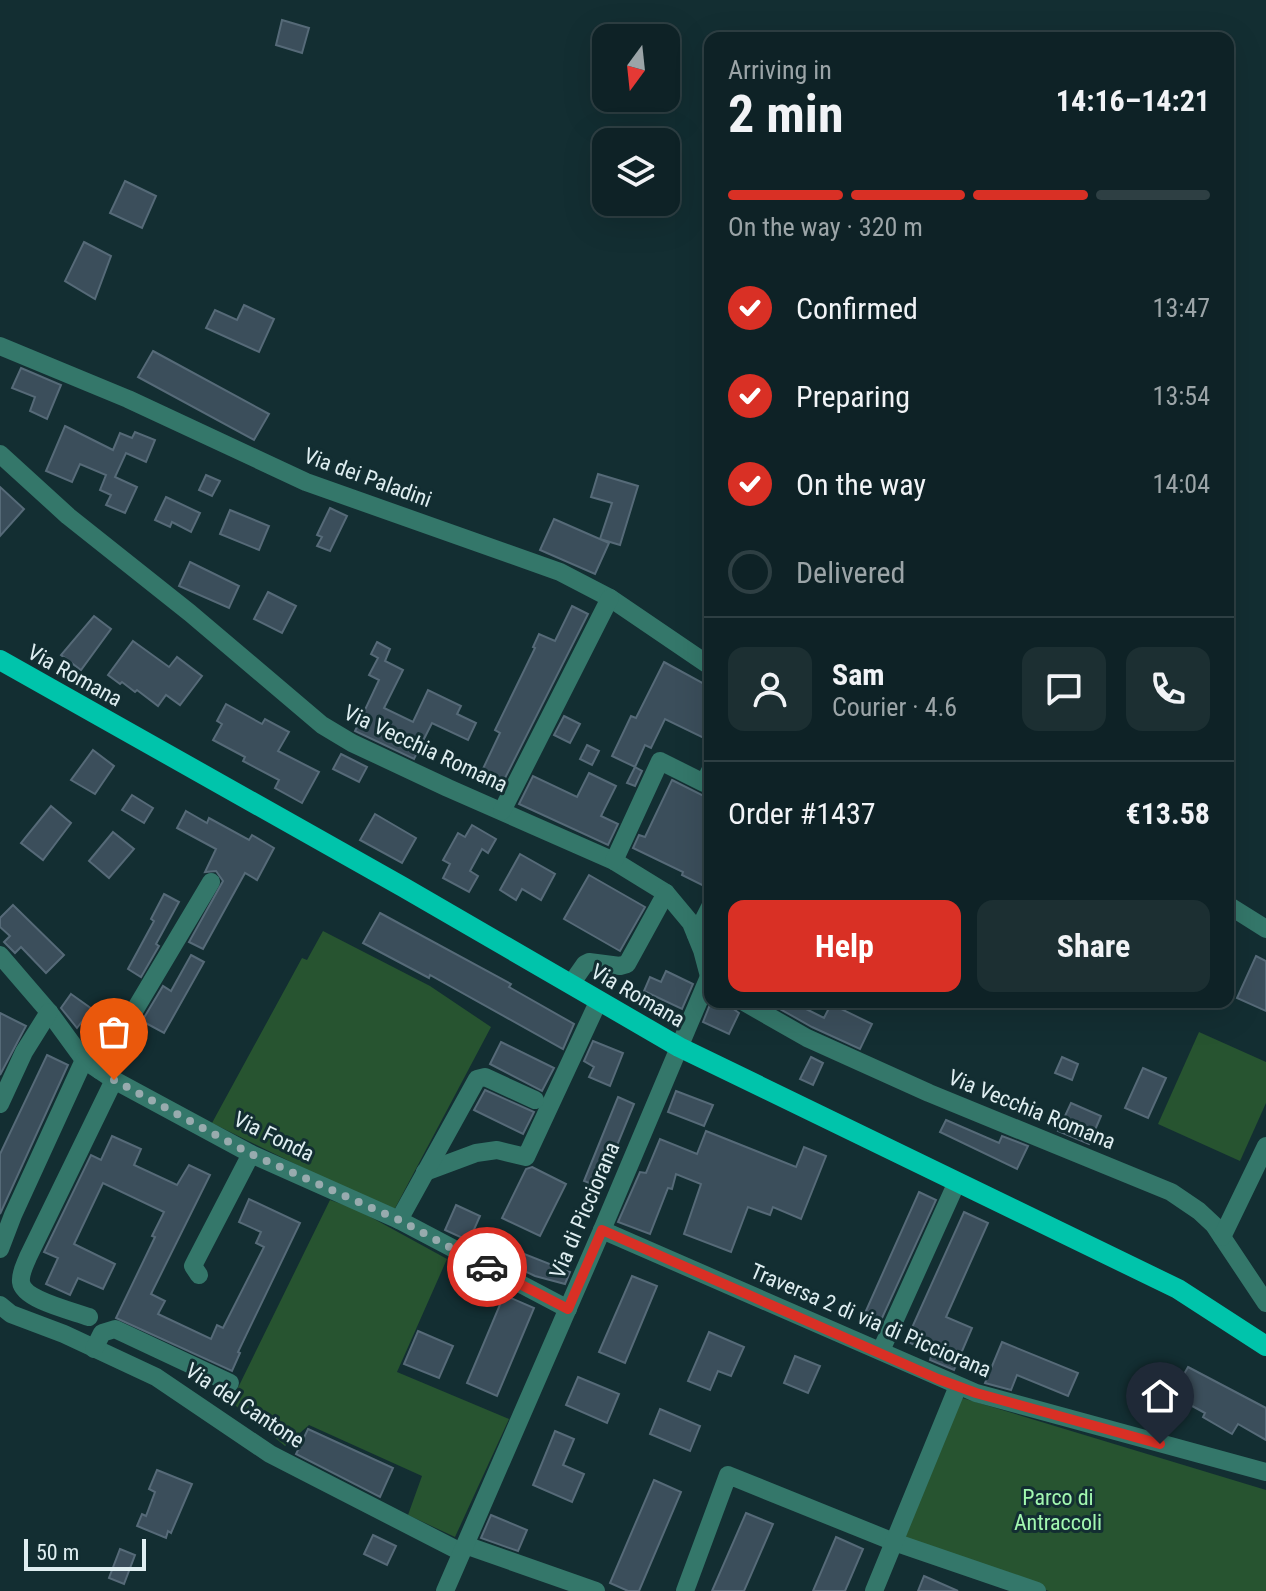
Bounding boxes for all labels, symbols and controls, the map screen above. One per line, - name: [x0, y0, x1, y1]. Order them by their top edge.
- north arrow: [592, 24, 680, 112]
- map controls: [592, 24, 680, 216]
- text: Arriving in: [728, 55, 832, 85]
- text: 14:16–14:21: [1056, 83, 1210, 118]
- text: 2 min: [728, 84, 844, 145]
- button: layers: [592, 128, 680, 216]
- text: On the way · 320 m: [728, 212, 923, 242]
- icon: check: [728, 286, 772, 330]
- text: Confirmed: [796, 291, 918, 326]
- text: 13:47: [1153, 293, 1210, 323]
- icon: check: [728, 374, 772, 418]
- text: Preparing: [796, 379, 910, 414]
- text: 13:54: [1153, 381, 1210, 411]
- street label: Via dei Paladini: [301, 443, 435, 512]
- icon: check: [728, 462, 772, 506]
- text: On the way: [796, 467, 926, 502]
- text: 14:04: [1153, 469, 1210, 499]
- text: Delivered: [796, 555, 905, 590]
- street label: Via Romana: [23, 639, 126, 712]
- button: person: [728, 647, 812, 731]
- button: chat: [1022, 647, 1106, 731]
- button: phone: [1126, 647, 1210, 731]
- text: Sam: [832, 657, 885, 692]
- text: Courier · 4.6: [832, 692, 957, 722]
- street label: Via Vecchia Romana: [340, 700, 512, 797]
- text: Order #1437: [728, 796, 876, 831]
- text: €13.58: [1125, 796, 1210, 831]
- button: Help: [728, 900, 961, 992]
- button: Share: [977, 900, 1210, 992]
- street label: Via Romana: [586, 959, 689, 1032]
- pin: [80, 998, 148, 1080]
- icon: bag: [92, 1010, 136, 1054]
- street label: Via Vecchia Romana: [945, 1065, 1119, 1154]
- street label: Via Fonda: [229, 1106, 318, 1167]
- street label: Via di Picciorana: [544, 1138, 624, 1282]
- courier: [447, 1227, 527, 1307]
- icon: car: [465, 1245, 509, 1289]
- street label: Traversa 2 di via di Picciorana: [747, 1258, 995, 1383]
- street label: Via del Cantone: [181, 1358, 309, 1453]
- pin: [1126, 1362, 1194, 1444]
- icon: home: [1138, 1374, 1182, 1418]
- park label: Parco di Antraccoli: [1014, 1485, 1102, 1535]
- scale bar: [24, 1535, 146, 1571]
- text: 50 m: [36, 1540, 79, 1565]

